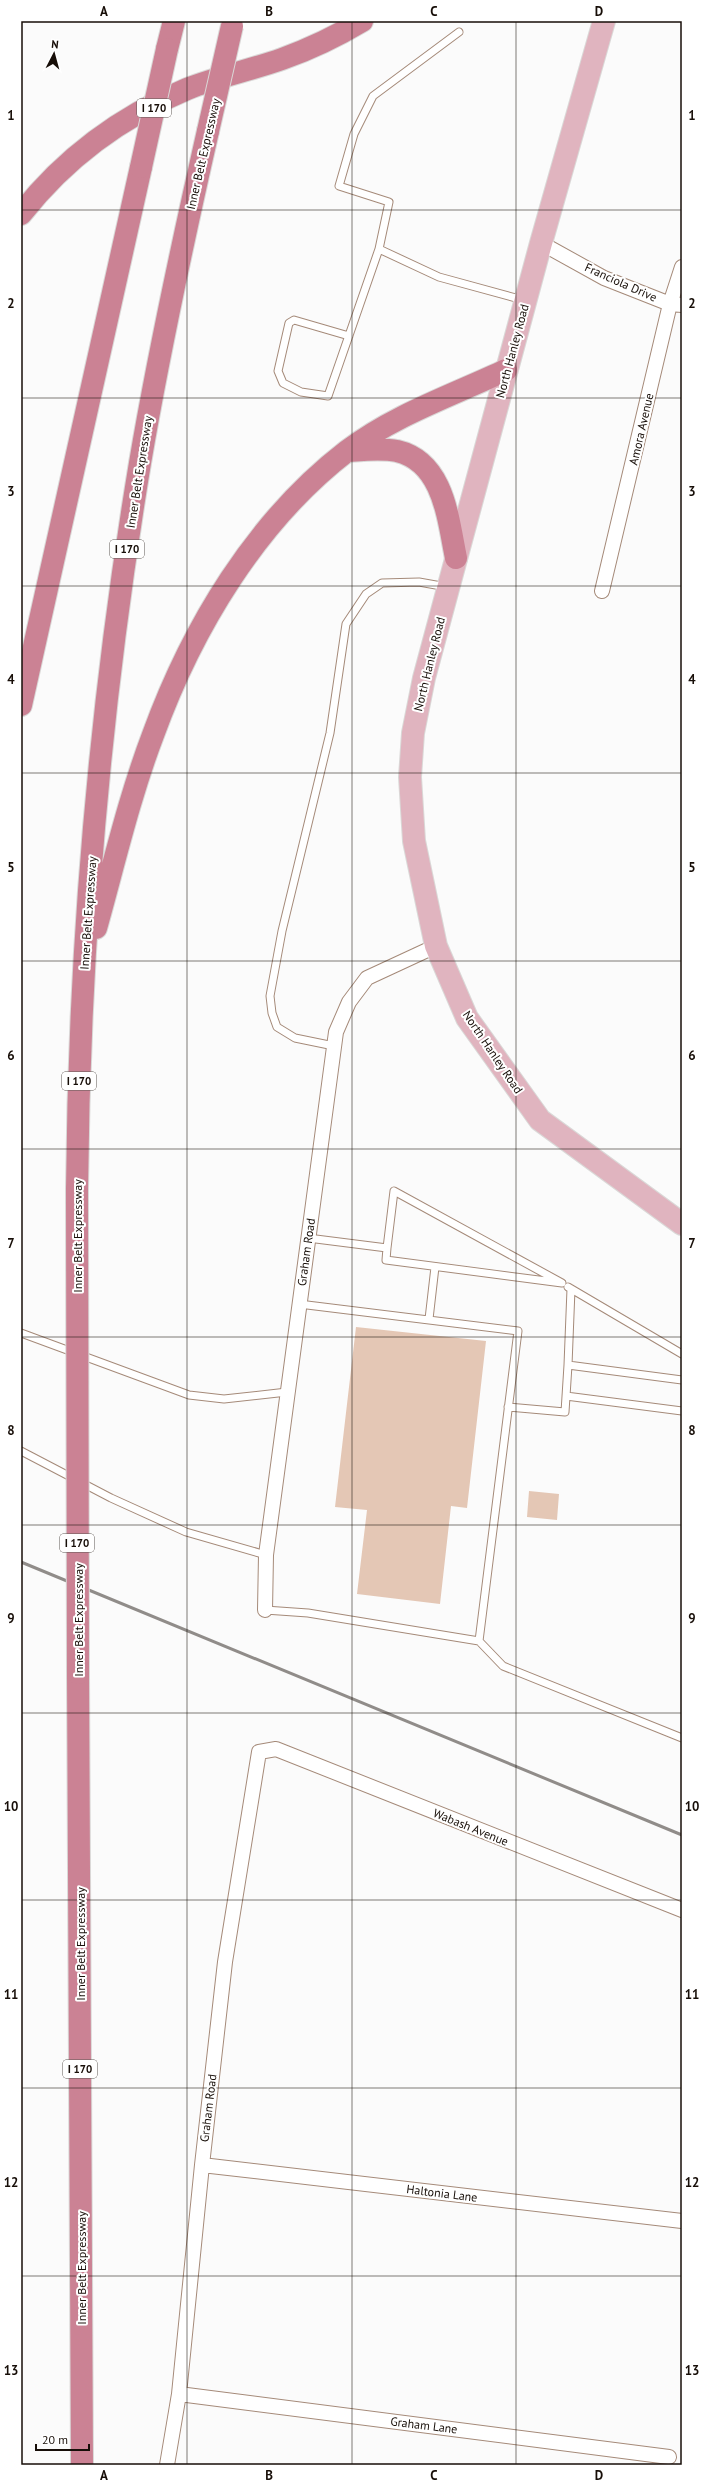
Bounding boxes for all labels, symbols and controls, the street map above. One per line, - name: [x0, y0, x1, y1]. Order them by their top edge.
- text: A: [100, 3, 108, 20]
- text: B: [265, 3, 273, 20]
- text: C: [430, 3, 438, 20]
- text: D: [595, 3, 603, 20]
- north arrow: [34, 34, 74, 74]
- text: N: [51, 37, 59, 51]
- street label: Inner Belt Expressway: [183, 97, 223, 211]
- road number: I 170: [137, 99, 171, 117]
- text: 1: [7, 107, 15, 124]
- text: 1: [688, 107, 696, 124]
- street label: Franciola Drive: [583, 259, 659, 305]
- text: 2: [7, 295, 15, 312]
- text: 2: [688, 295, 696, 312]
- street label: North Hanley Road: [492, 302, 532, 400]
- street label: Amora Avenue: [625, 391, 657, 467]
- street label: Inner Belt Expressway: [123, 414, 155, 529]
- text: 3: [7, 483, 15, 500]
- text: 3: [688, 483, 696, 500]
- road number: I 170: [110, 540, 144, 558]
- street label: North Hanley Road: [410, 615, 448, 713]
- text: 4: [7, 671, 15, 688]
- text: 4: [688, 671, 696, 688]
- street label: Inner Belt Expressway: [77, 855, 99, 970]
- text: 5: [7, 859, 15, 876]
- text: 5: [688, 859, 696, 876]
- street label: North Hanley Road: [460, 1008, 526, 1096]
- text: 6: [7, 1047, 15, 1064]
- text: 6: [688, 1047, 696, 1064]
- road number: I 170: [62, 1072, 96, 1090]
- street label: Inner Belt Expressway: [70, 1179, 85, 1293]
- street label: Graham Road: [294, 1217, 318, 1287]
- text: 7: [7, 1235, 15, 1252]
- text: 7: [688, 1235, 696, 1252]
- text: 8: [7, 1422, 15, 1439]
- text: 8: [688, 1422, 696, 1439]
- road number: I 170: [60, 1534, 94, 1552]
- street label: Inner Belt Expressway: [71, 1563, 86, 1677]
- text: 9: [7, 1610, 15, 1627]
- text: 9: [688, 1610, 696, 1627]
- text: 10: [4, 1798, 18, 1815]
- text: 10: [685, 1798, 699, 1815]
- street label: Wabash Avenue: [431, 1805, 511, 1849]
- street label: Inner Belt Expressway: [73, 1887, 88, 2001]
- text: 11: [4, 1986, 18, 2003]
- text: 11: [685, 1986, 699, 2003]
- road number: I 170: [63, 2060, 97, 2078]
- street label: Graham Road: [196, 2073, 220, 2143]
- text: 12: [4, 2174, 18, 2191]
- text: 12: [685, 2174, 699, 2191]
- street label: Haltonia Lane: [406, 2181, 478, 2205]
- street label: Inner Belt Expressway: [74, 2211, 89, 2325]
- text: 13: [4, 2362, 18, 2379]
- text: 13: [685, 2362, 699, 2379]
- street label: Graham Lane: [390, 2413, 458, 2437]
- scale bar: [36, 2426, 89, 2452]
- text: 20 m: [42, 2432, 68, 2447]
- text: A: [100, 2467, 108, 2484]
- text: B: [265, 2467, 273, 2484]
- text: C: [430, 2467, 438, 2484]
- text: D: [595, 2467, 603, 2484]

